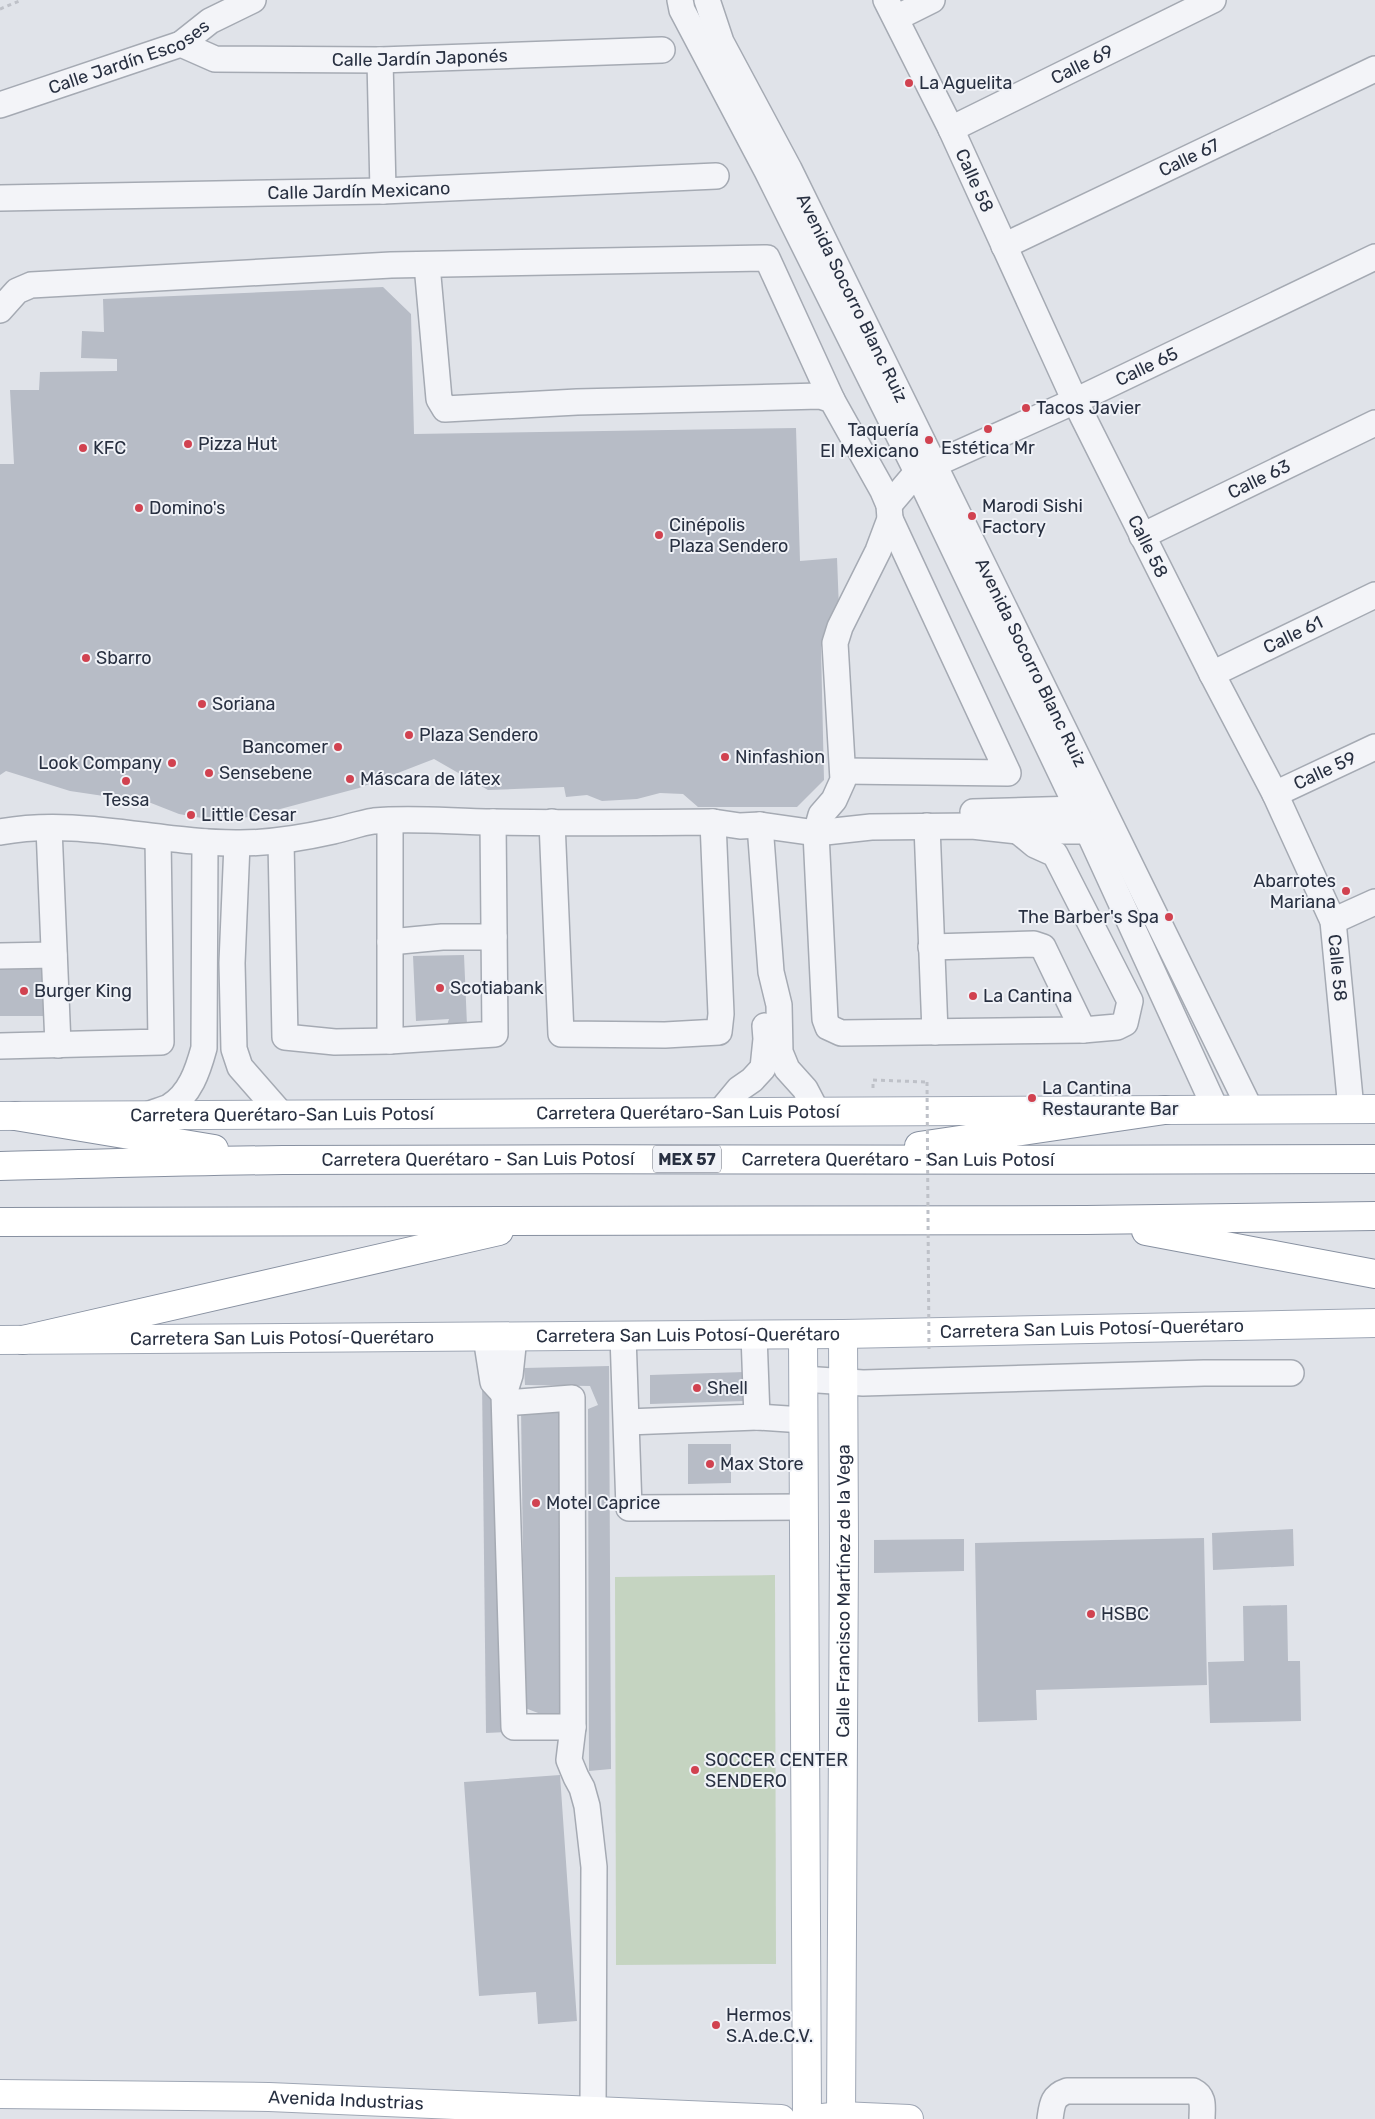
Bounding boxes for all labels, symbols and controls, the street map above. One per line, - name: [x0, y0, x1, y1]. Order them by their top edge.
- street label: Calle Jardín Escoses: [46, 15, 214, 99]
- street label: Calle 69: [1047, 40, 1117, 89]
- street label: Calle Jardín Japonés: [332, 44, 508, 71]
- place label: La Aguelita: [919, 72, 1012, 94]
- marker: La Aguelita: [903, 77, 915, 89]
- street label: Calle 67: [1155, 134, 1223, 182]
- street label: Calle 58: [950, 145, 998, 216]
- street label: Calle Jardín Mexicano: [267, 177, 451, 204]
- street label: Avenida Socorro Blanc Ruiz: [792, 190, 913, 406]
- street label: Calle 65: [1112, 342, 1182, 391]
- place label: Tacos Javier: [1036, 397, 1141, 419]
- marker: Tacos Javier: [1020, 402, 1032, 414]
- place label: Taquería El Mexicano: [820, 419, 919, 462]
- marker: Estética Mr: [982, 423, 994, 435]
- place label: Pizza Hut: [198, 433, 277, 455]
- marker: Taquería El Mexicano: [923, 434, 935, 446]
- place label: KFC: [93, 437, 126, 459]
- place label: Estética Mr: [941, 437, 1035, 459]
- marker: Pizza Hut: [182, 438, 194, 450]
- marker: KFC: [77, 442, 89, 454]
- street label: Calle 63: [1224, 455, 1294, 504]
- place label: Marodi Sishi Factory: [982, 495, 1083, 538]
- place label: Domino's: [149, 497, 226, 519]
- marker: Domino's: [133, 502, 145, 514]
- marker: Marodi Sishi Factory: [966, 510, 978, 522]
- street label: Calle 58: [1123, 511, 1173, 581]
- place label: Cinépolis Plaza Sendero: [669, 514, 788, 557]
- marker: Cinépolis Plaza Sendero: [653, 529, 665, 541]
- street label: Avenida Socorro Blanc Ruiz: [971, 555, 1091, 770]
- street label: Calle 61: [1260, 611, 1326, 658]
- place label: Sbarro: [96, 647, 152, 669]
- marker: Sbarro: [80, 652, 92, 664]
- place label: Soriana: [212, 693, 276, 715]
- marker: Soriana: [196, 698, 208, 710]
- place label: Plaza Sendero: [419, 724, 538, 746]
- marker: Plaza Sendero: [403, 729, 415, 741]
- place label: Bancomer: [242, 736, 328, 758]
- marker: Bancomer: [332, 741, 344, 753]
- place label: Ninfashion: [735, 746, 825, 768]
- street label: Calle 59: [1290, 746, 1360, 795]
- marker: Ninfashion: [719, 751, 731, 763]
- place label: Look Company: [38, 752, 162, 774]
- marker: Look Company: [166, 757, 178, 769]
- place label: Sensebene: [219, 762, 312, 784]
- marker: Sensebene: [203, 767, 215, 779]
- place label: Máscara de látex: [360, 768, 501, 790]
- marker: Máscara de látex: [344, 773, 356, 785]
- marker: Tessa: [120, 775, 132, 787]
- place label: Tessa: [102, 789, 150, 811]
- place label: Little Cesar: [201, 804, 297, 826]
- marker: Little Cesar: [185, 809, 197, 821]
- place label: Abarrotes Mariana: [1253, 870, 1336, 913]
- marker: Abarrotes Mariana: [1340, 885, 1352, 897]
- place label: The Barber's Spa: [1018, 906, 1159, 928]
- marker: The Barber's Spa: [1163, 911, 1175, 923]
- street label: Calle 58: [1323, 933, 1352, 1002]
- place label: Scotiabank: [450, 977, 544, 999]
- place label: Burger King: [34, 980, 132, 1002]
- marker: Scotiabank: [434, 982, 446, 994]
- marker: Burger King: [18, 985, 30, 997]
- place label: La Cantina: [983, 985, 1072, 1007]
- marker: La Cantina: [967, 990, 979, 1002]
- place label: La Cantina Restaurante Bar: [1042, 1077, 1179, 1120]
- marker: La Cantina Restaurante Bar: [1026, 1092, 1038, 1104]
- street label: Carretera Querétaro-San Luis Potosí: [536, 1101, 842, 1124]
- street label: Carretera Querétaro-San Luis Potosí: [130, 1103, 436, 1126]
- road number: MEX 57: [653, 1146, 721, 1172]
- street label: Carretera Querétaro - San Luis Potosí: [321, 1148, 636, 1171]
- street label: Carretera Querétaro - San Luis Potosí: [741, 1148, 1056, 1171]
- street label: Carretera San Luis Potosí-Querétaro: [940, 1315, 1244, 1343]
- street label: Carretera San Luis Potosí-Querétaro: [536, 1323, 840, 1347]
- street label: Carretera San Luis Potosí-Querétaro: [130, 1326, 434, 1350]
- place label: Shell: [707, 1377, 748, 1399]
- marker: Shell: [691, 1382, 703, 1394]
- street label: Calle Francisco Martínez de la Vega: [832, 1444, 855, 1738]
- place label: Max Store: [720, 1453, 804, 1475]
- marker: Max Store: [704, 1458, 716, 1470]
- place label: Motel Caprice: [546, 1492, 660, 1514]
- marker: Motel Caprice: [530, 1497, 542, 1509]
- place label: HSBC: [1101, 1603, 1149, 1625]
- marker: HSBC: [1085, 1608, 1097, 1620]
- place label: SOCCER CENTER SENDERO: [705, 1749, 848, 1792]
- marker: SOCCER CENTER SENDERO: [689, 1764, 701, 1776]
- place label: Hermos S.A.de.C.V.: [726, 2004, 813, 2047]
- marker: Hermos S.A.de.C.V.: [710, 2019, 722, 2031]
- street label: Avenida Industrias: [268, 2086, 424, 2115]

